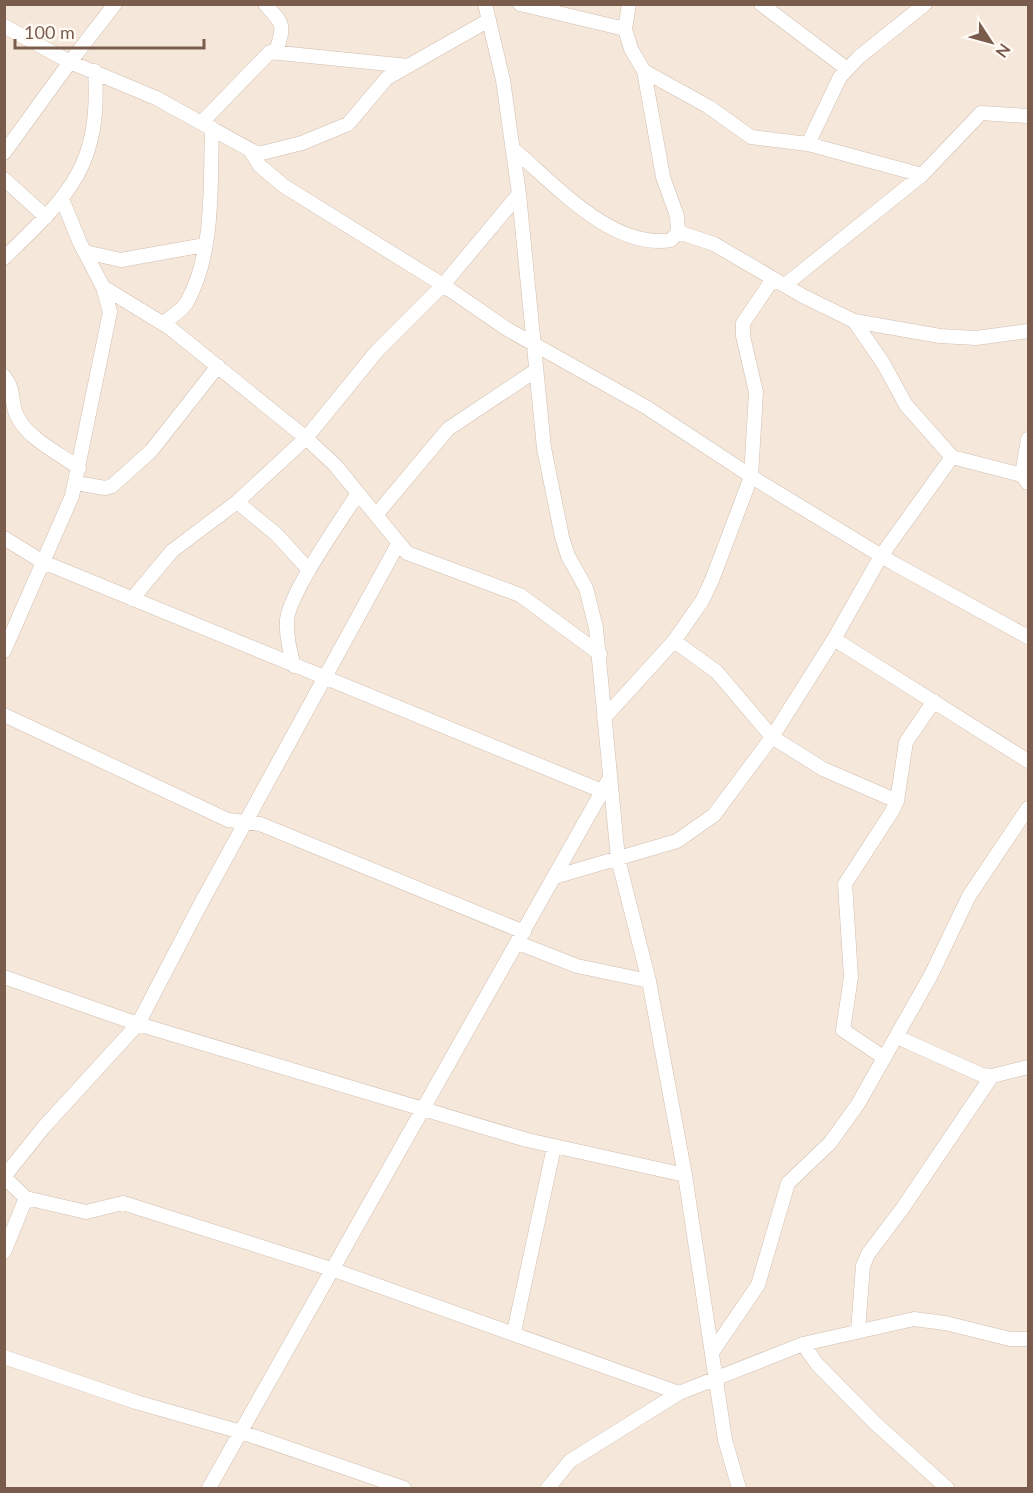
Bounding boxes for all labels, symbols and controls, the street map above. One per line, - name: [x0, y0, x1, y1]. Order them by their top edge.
- scale bar: [15, 12, 204, 50]
- north arrow: [961, 12, 1021, 72]
- text: 100 m: [24, 21, 75, 43]
- text: N: [992, 41, 1015, 62]

